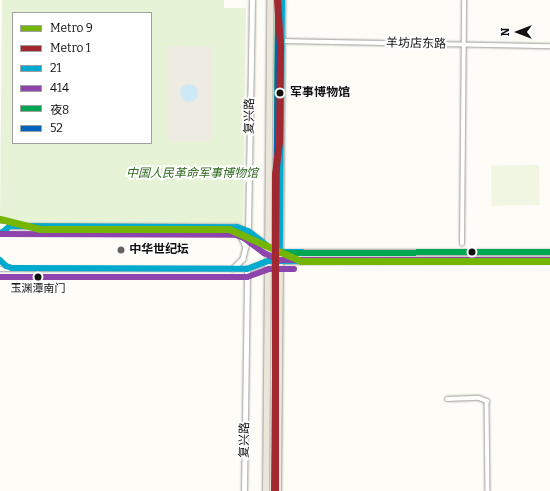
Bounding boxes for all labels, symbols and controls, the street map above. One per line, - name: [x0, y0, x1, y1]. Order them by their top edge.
- legend: [12, 12, 152, 144]
- north arrow: [498, 12, 538, 52]
- text: Metro 9: [50, 21, 93, 35]
- text: N: [499, 28, 512, 36]
- street label: 羊坊店东路: [386, 36, 446, 52]
- text: Metro 1: [50, 41, 91, 55]
- text: 21: [50, 61, 61, 75]
- text: 414: [50, 81, 69, 95]
- marker: 军事博物馆: [273, 86, 287, 100]
- place label: 军事博物馆: [290, 86, 350, 100]
- street label: 复兴路: [242, 98, 258, 134]
- text: 夜8: [50, 103, 69, 117]
- text: 52: [50, 121, 63, 135]
- park label: 中国人民革命军事博物馆: [126, 167, 258, 181]
- place label: 中华世纪坛: [129, 243, 189, 257]
- marker: 中华世纪坛: [116, 245, 126, 255]
- unlabelled marker: [467, 247, 477, 257]
- marker: 玉渊潭南门: [33, 272, 43, 282]
- place label: 玉渊潭南门: [11, 282, 65, 296]
- street label: 复兴路: [237, 422, 253, 458]

